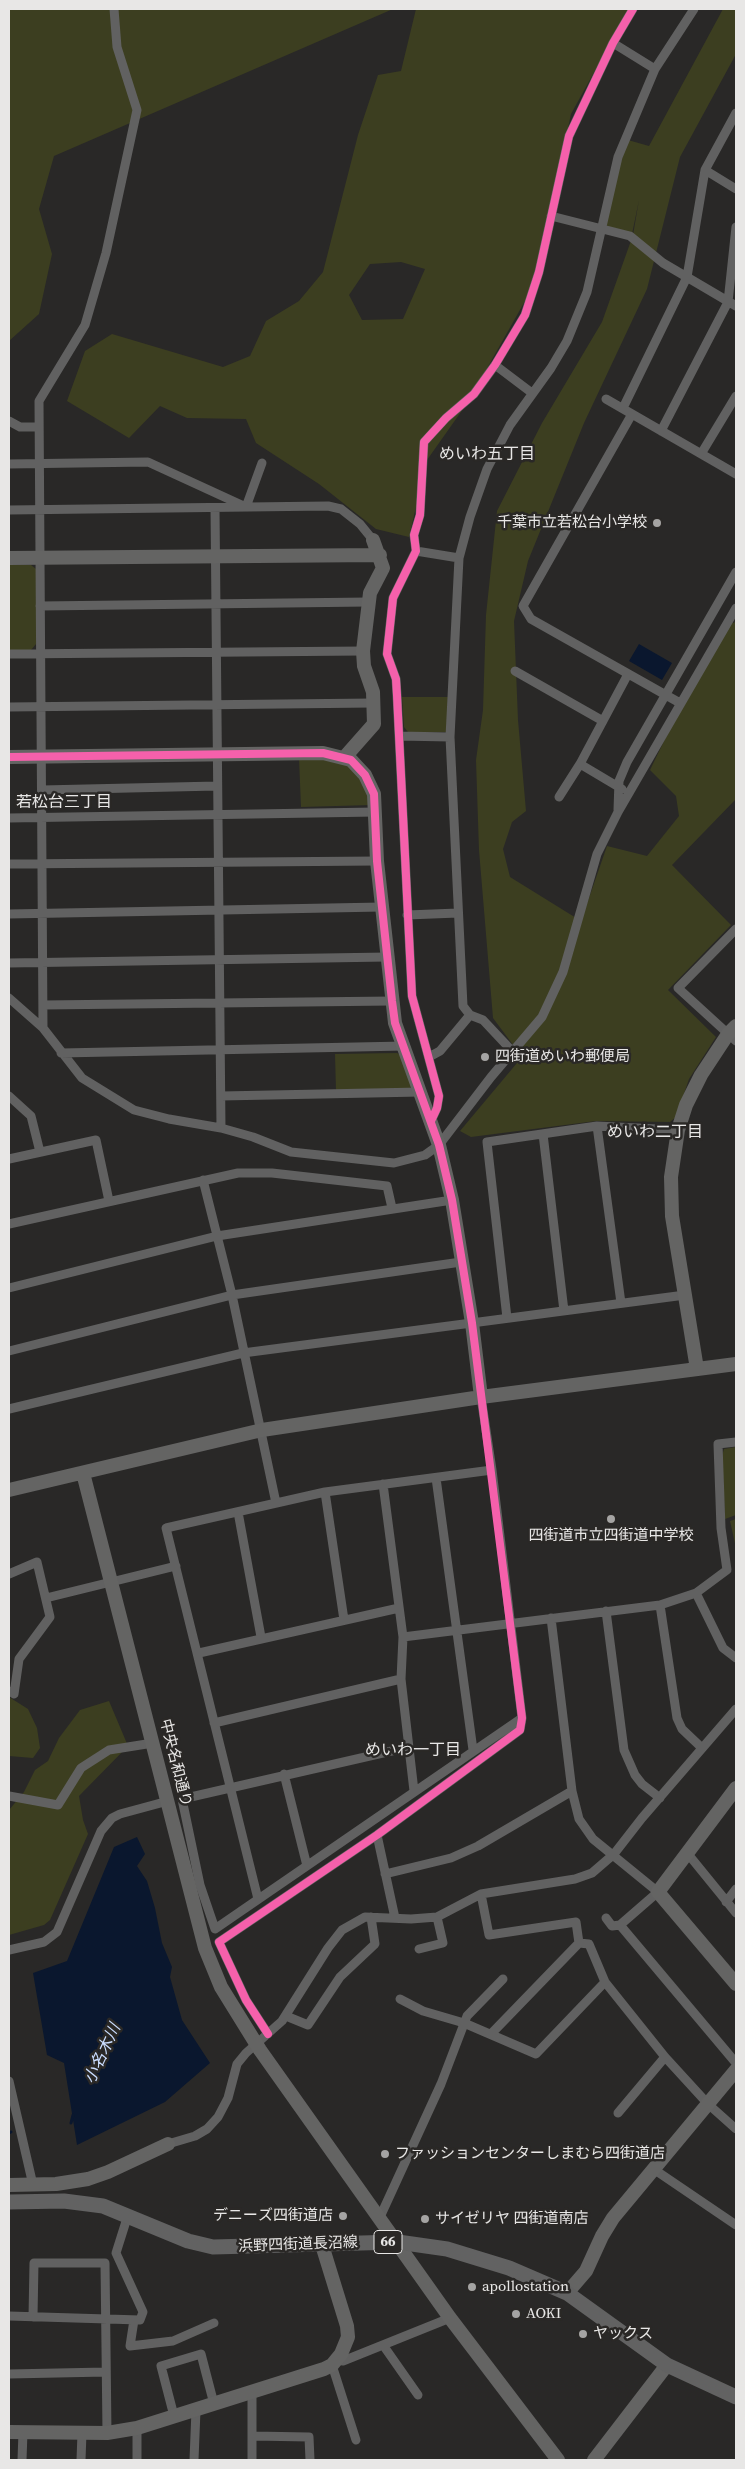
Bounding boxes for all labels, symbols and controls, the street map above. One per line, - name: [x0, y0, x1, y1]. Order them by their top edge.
- district label: めいわ五丁目: [439, 445, 535, 465]
- place label: 千葉市立若松台小学校: [497, 514, 647, 532]
- marker: 千葉市立若松台小学校: [651, 517, 663, 529]
- district label: 若松台三丁目: [16, 793, 112, 813]
- place label: 四街道めいわ郵便局: [495, 1048, 630, 1066]
- marker: 四街道めいわ郵便局: [479, 1051, 491, 1063]
- district label: めいわ二丁目: [607, 1123, 703, 1143]
- marker: 四街道市立四街道中学校: [605, 1513, 617, 1525]
- place label: 四街道市立四街道中学校: [529, 1527, 693, 1545]
- street label: 中央名和通り: [155, 1717, 195, 1809]
- district label: めいわ一丁目: [365, 1741, 461, 1761]
- water label: 小名木川: [81, 2021, 125, 2087]
- place label: ファッションセンターしまむら四街道店: [395, 2145, 665, 2163]
- marker: ファッションセンターしまむら四街道店: [379, 2148, 391, 2160]
- place label: デニーズ四街道店: [213, 2207, 333, 2225]
- marker: デニーズ四街道店: [337, 2210, 349, 2222]
- place label: サイゼリヤ 四街道南店: [435, 2210, 588, 2228]
- marker: サイゼリヤ 四街道南店: [419, 2213, 431, 2225]
- road number: 66: [374, 2230, 402, 2254]
- street label: 浜野四街道長沼線: [238, 2234, 358, 2256]
- place label: apollostation: [482, 2278, 569, 2296]
- marker: apollostation: [466, 2281, 478, 2293]
- place label: AOKI: [526, 2305, 561, 2323]
- marker: AOKI: [510, 2308, 522, 2320]
- place label: ヤックス: [593, 2325, 653, 2343]
- marker: ヤックス: [577, 2328, 589, 2340]

